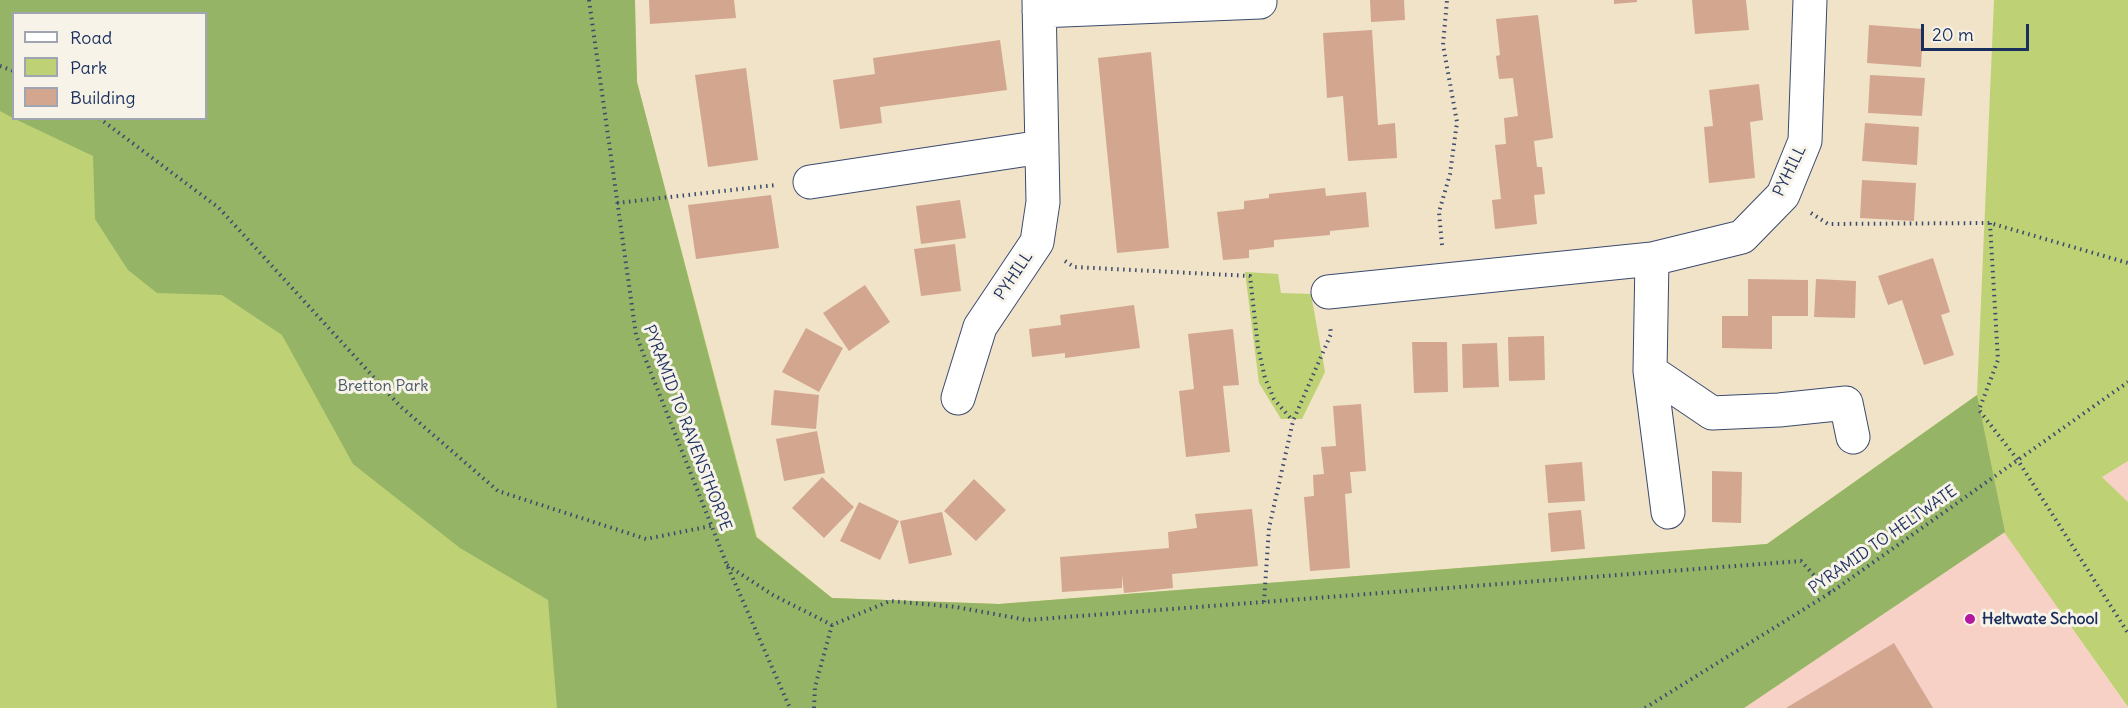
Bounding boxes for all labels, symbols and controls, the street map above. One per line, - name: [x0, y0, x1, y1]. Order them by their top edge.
- legend: [12, 12, 207, 120]
- scale bar: [1924, 12, 2032, 50]
- text: 20 m: [1932, 23, 1974, 46]
- text: Road: [70, 26, 112, 49]
- text: Park: [70, 56, 107, 79]
- text: Building: [70, 86, 135, 109]
- street label: PYHILL: [1769, 142, 1811, 200]
- street label: PYHILL: [991, 248, 1037, 304]
- street label: PYRAMID TO RAVENSTHORPE: [639, 322, 735, 534]
- park label: Bretton Park: [337, 376, 429, 396]
- street label: PYRAMID TO HELTWATE: [1805, 482, 1961, 598]
- place label: Heltwate School: [1982, 609, 2098, 629]
- marker: Heltwate School: [1963, 612, 1977, 626]

